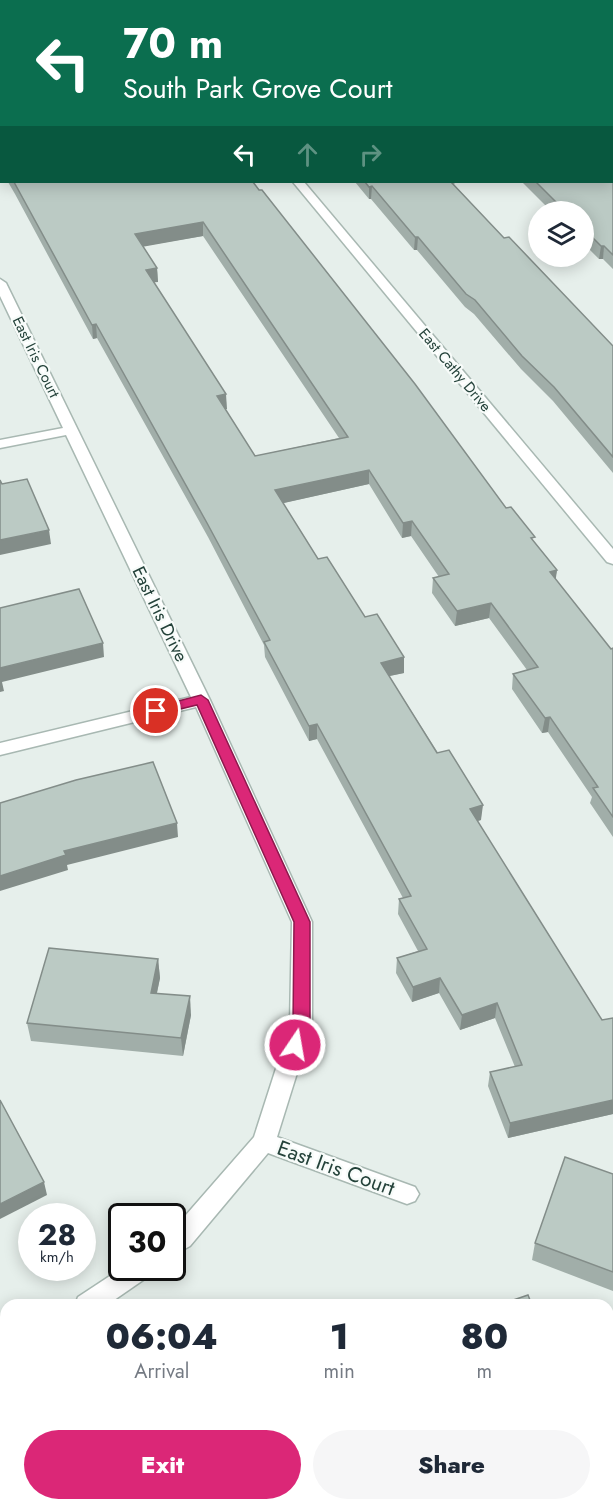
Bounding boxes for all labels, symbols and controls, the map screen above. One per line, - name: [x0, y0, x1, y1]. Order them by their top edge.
- text: 70 m: [123, 13, 223, 74]
- icon: left: [24, 24, 102, 102]
- text: South Park Grove Court: [123, 69, 392, 108]
- icon: left: [228, 138, 261, 171]
- icon: ahead: [291, 138, 324, 171]
- icon: right: [354, 138, 387, 171]
- map controls: [528, 201, 594, 267]
- button: layers: [528, 201, 594, 267]
- street label: East Iris Court: [7, 313, 65, 402]
- street label: East Cathy Drive: [413, 323, 497, 417]
- street label: East Iris Drive: [126, 562, 194, 666]
- pin: [130, 685, 181, 736]
- icon: arrive: [139, 694, 172, 727]
- position arrow: [263, 1013, 327, 1077]
- street label: East Iris Court: [273, 1133, 399, 1203]
- speed limit sign: 30: [108, 1203, 186, 1281]
- text: 28: [38, 1213, 76, 1256]
- text: km/h: [40, 1246, 74, 1268]
- text: 06:04: [106, 1310, 218, 1362]
- text: 1: [330, 1310, 349, 1362]
- text: 80: [460, 1310, 508, 1362]
- text: Arrival: [134, 1357, 189, 1386]
- text: min: [324, 1357, 355, 1386]
- text: m: [477, 1357, 492, 1386]
- button: Exit: [24, 1430, 301, 1499]
- button: Share: [313, 1430, 590, 1499]

